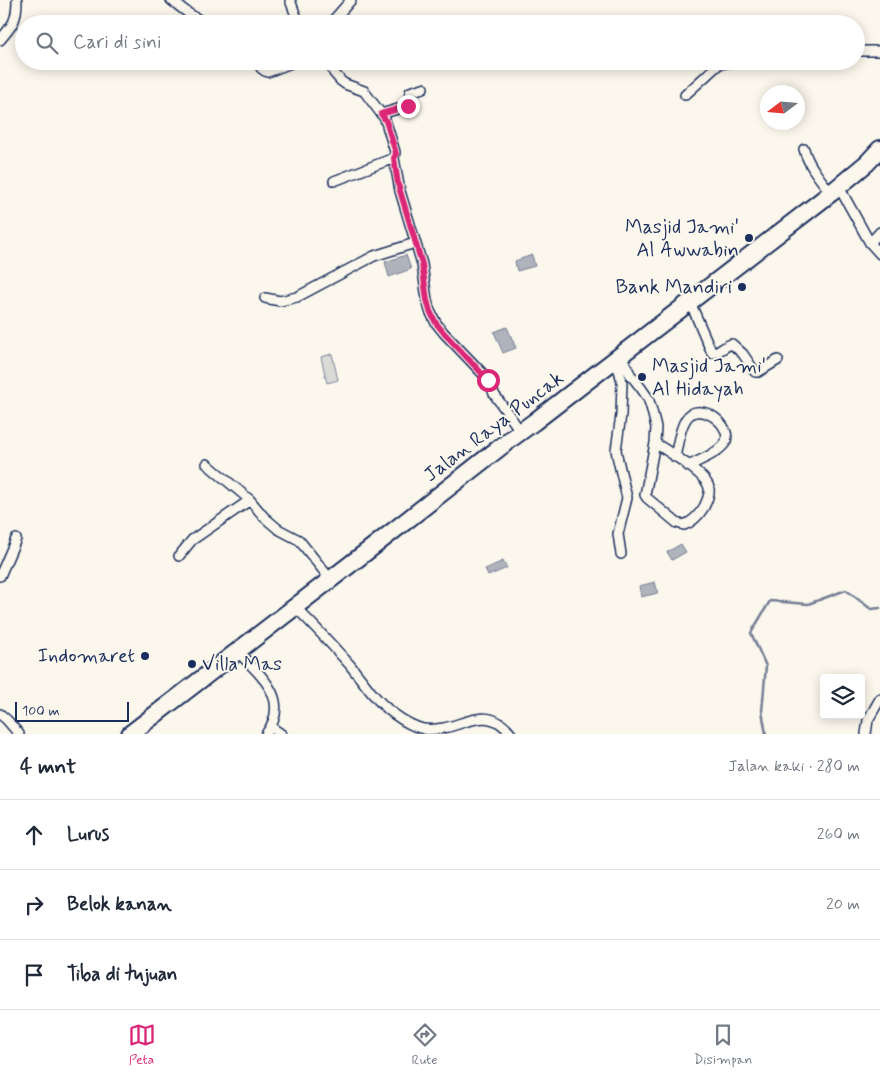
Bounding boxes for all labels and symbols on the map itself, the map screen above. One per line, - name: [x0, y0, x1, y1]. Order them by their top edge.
- north arrow: [760, 85, 805, 130]
- route end: [397, 95, 420, 118]
- place label: Masjid Jami' Al Awwabin: [625, 214, 739, 264]
- marker: Masjid Jami' Al Awwabin: [743, 232, 755, 244]
- place label: Bank Mandiri: [615, 274, 732, 301]
- marker: Bank Mandiri: [736, 281, 748, 293]
- place label: Masjid Jami' Al Hidayah: [652, 353, 766, 403]
- street label: Jalan Raya Puncak: [419, 365, 570, 489]
- route start: [477, 369, 500, 392]
- marker: Masjid Jami' Al Hidayah: [636, 371, 648, 383]
- place label: Indomaret: [38, 643, 135, 670]
- marker: Indomaret: [139, 650, 151, 662]
- place label: Villa Mas: [202, 651, 282, 678]
- marker: Villa Mas: [186, 658, 198, 670]
- scale bar: [15, 699, 129, 722]

